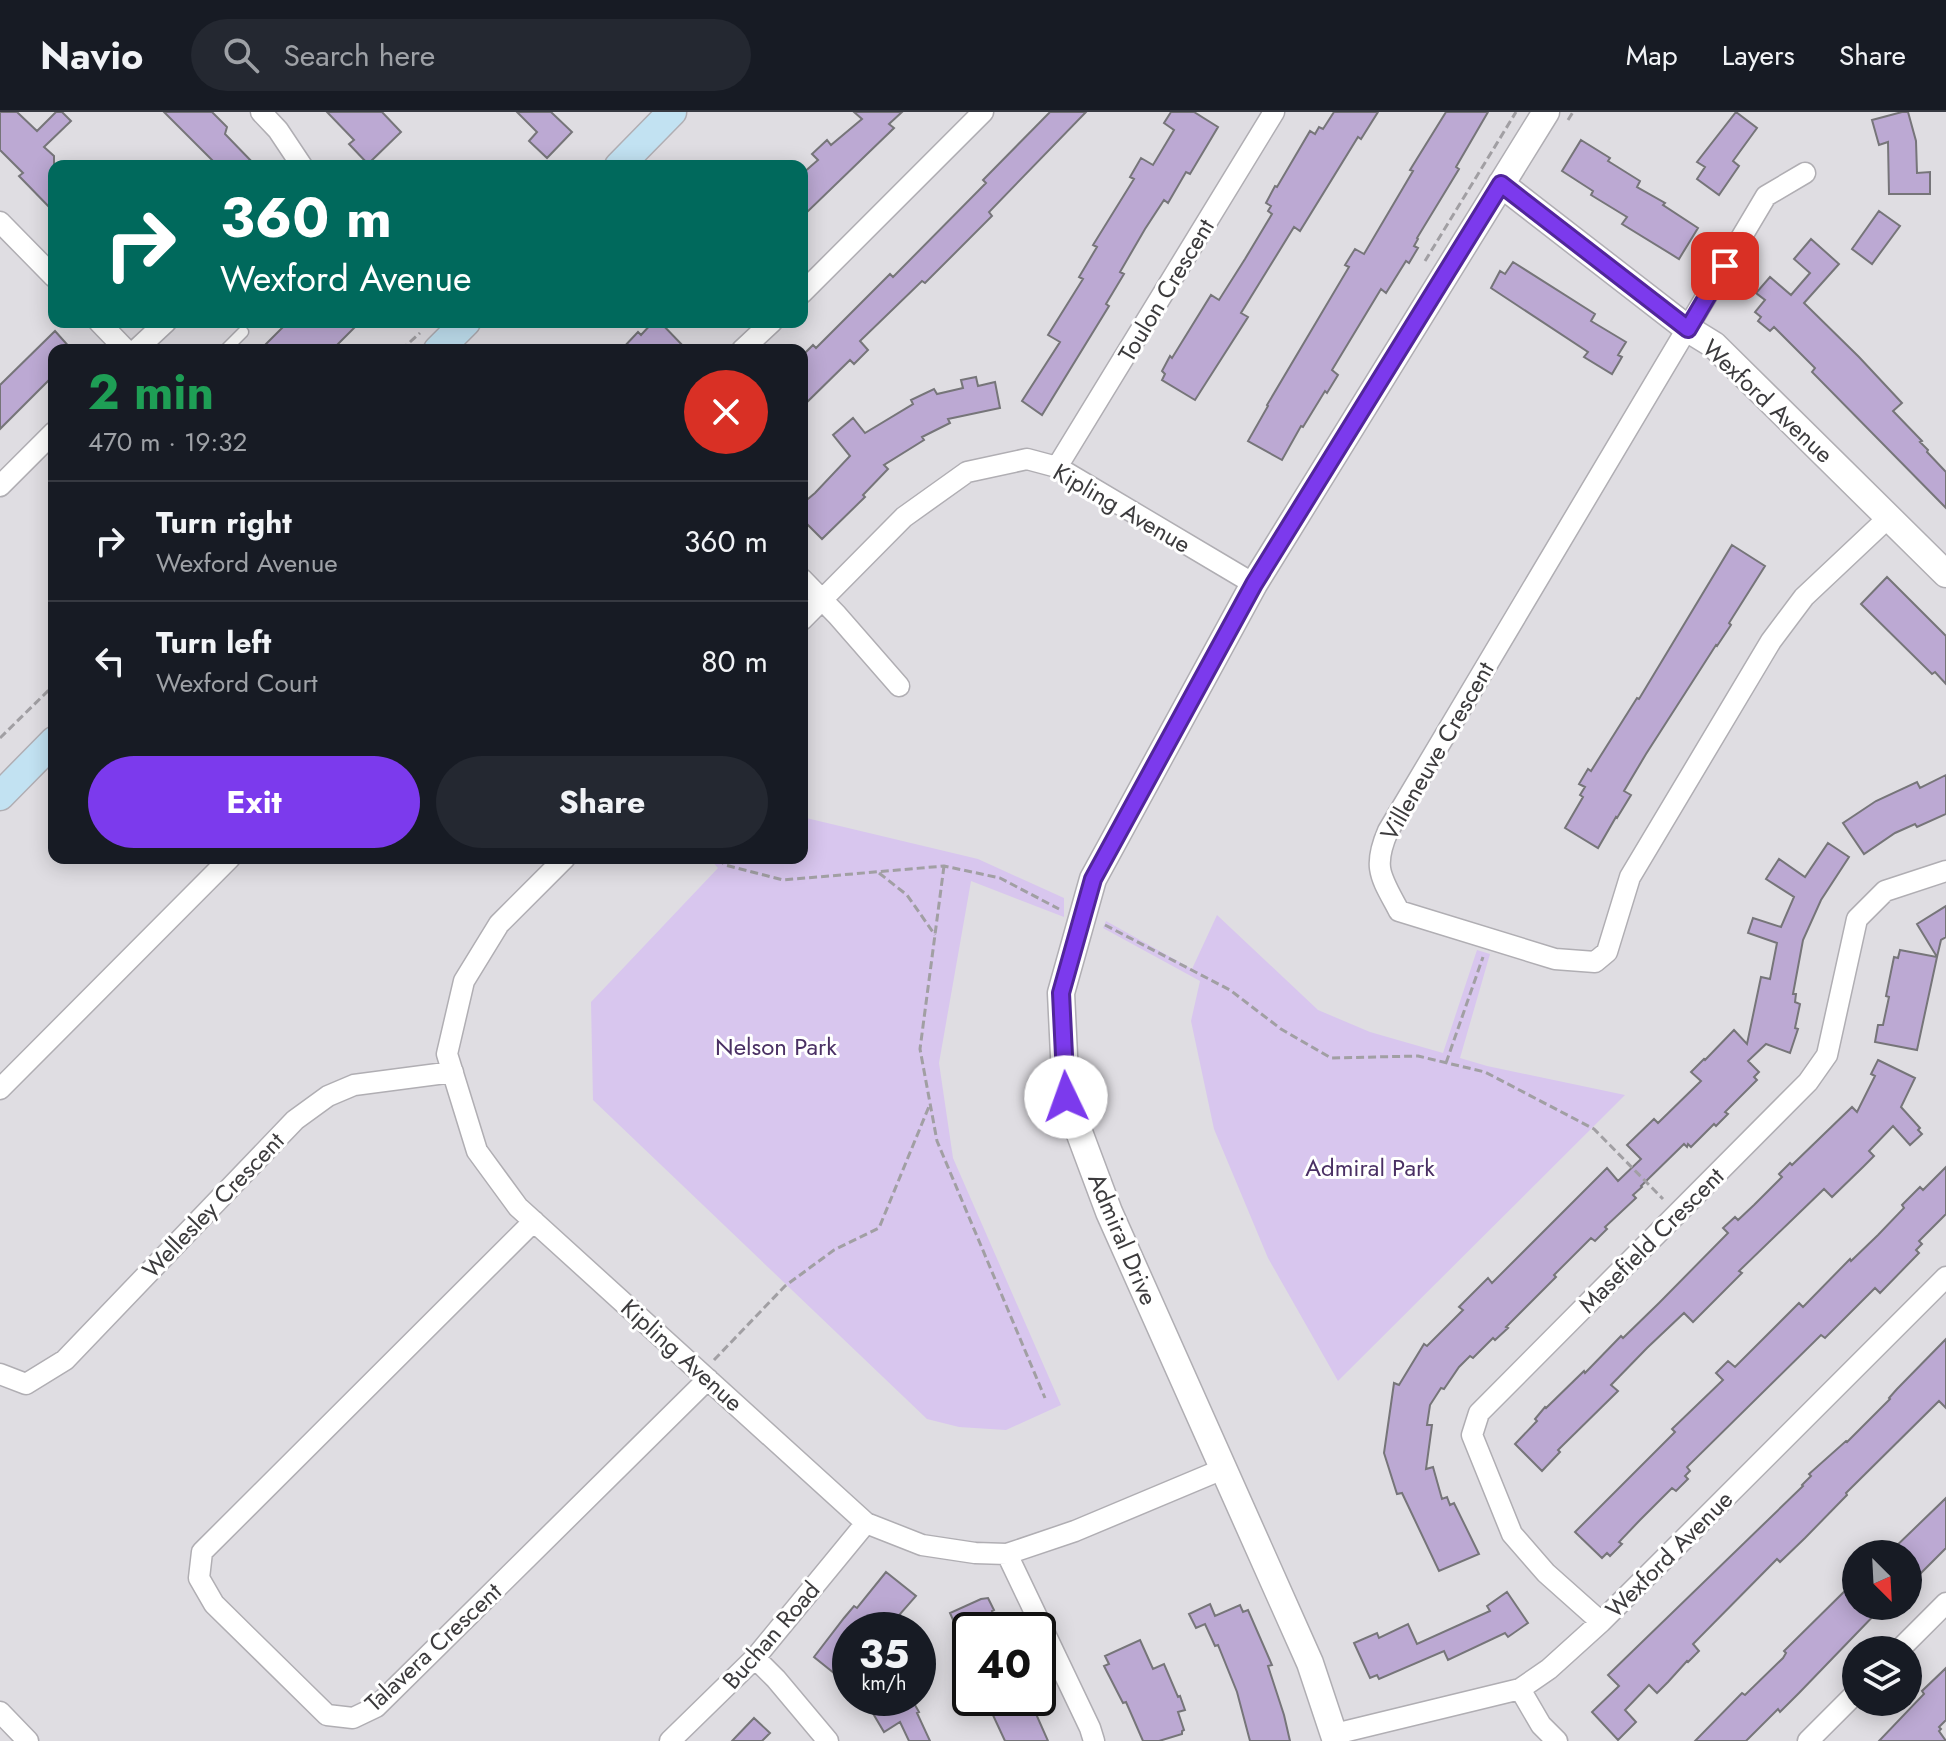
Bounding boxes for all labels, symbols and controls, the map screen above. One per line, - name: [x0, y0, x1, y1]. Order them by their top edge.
- search box: [191, 19, 751, 91]
- text: Navio: [40, 28, 143, 83]
- icon: search: [219, 33, 263, 77]
- text: Search here: [283, 34, 435, 77]
- text: Map: [1626, 35, 1678, 76]
- text: Layers: [1722, 35, 1795, 76]
- text: Share: [1839, 35, 1906, 76]
- text: 360 m: [220, 177, 392, 258]
- icon: right: [88, 192, 192, 296]
- street label: Toulon Crescent: [1109, 212, 1223, 368]
- pin: [1691, 232, 1759, 300]
- icon: arrive: [1703, 244, 1747, 288]
- text: Wexford Avenue: [220, 252, 472, 304]
- street label: Wexford Avenue: [1695, 331, 1841, 471]
- text: 2 min: [88, 358, 214, 427]
- button: close: [684, 370, 768, 454]
- text: 470 m · 19:32: [88, 423, 247, 461]
- street label: Kipling Avenue: [1047, 454, 1197, 562]
- text: Turn right: [156, 501, 292, 544]
- icon: right: [88, 519, 132, 563]
- text: 360 m: [684, 520, 768, 563]
- text: Wexford Avenue: [156, 544, 338, 582]
- text: Turn left: [156, 621, 271, 664]
- icon: left: [88, 639, 132, 683]
- text: 80 m: [701, 640, 768, 683]
- street label: Villeneuve Crescent: [1372, 655, 1503, 847]
- text: Wexford Court: [156, 664, 318, 702]
- button: Exit: [88, 756, 420, 848]
- button: Share: [436, 756, 768, 848]
- park label: Nelson Park: [715, 1029, 837, 1064]
- position arrow: [1024, 1055, 1108, 1139]
- street label: Wellesley Crescent: [134, 1124, 292, 1286]
- park label: Admiral Park: [1305, 1150, 1435, 1185]
- street label: Masefield Crescent: [1570, 1159, 1732, 1321]
- street label: Admiral Drive: [1079, 1168, 1167, 1310]
- street label: Kipling Avenue: [613, 1291, 751, 1419]
- street label: Wexford Avenue: [1597, 1482, 1741, 1626]
- north arrow: [1842, 1540, 1922, 1620]
- map controls: [1842, 1540, 1922, 1716]
- street label: Buchan Road: [714, 1573, 828, 1697]
- street label: Talavera Crescent: [357, 1574, 509, 1720]
- speed limit sign: 40: [952, 1612, 1056, 1716]
- text: 35: [859, 1625, 909, 1683]
- button: layers: [1842, 1636, 1922, 1716]
- text: km/h: [861, 1669, 907, 1698]

